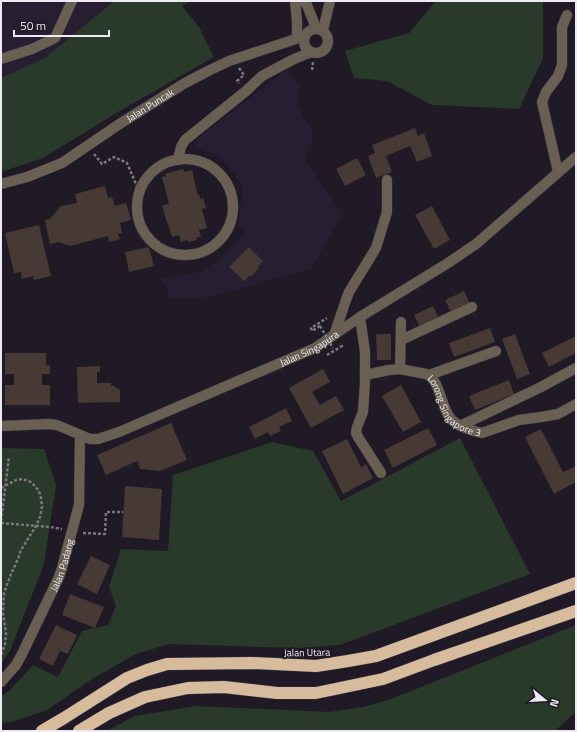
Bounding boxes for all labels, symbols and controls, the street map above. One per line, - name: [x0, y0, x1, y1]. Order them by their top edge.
- scale bar: [14, 12, 109, 38]
- text: 50 m: [20, 16, 46, 35]
- street label: Jalan Puncak: [123, 85, 177, 126]
- street label: Jalan Singapura: [277, 327, 342, 370]
- street label: Lorong Singapore 3: [424, 371, 483, 441]
- street label: Jalan Padang: [46, 537, 78, 594]
- street label: Jalan Utara: [284, 645, 330, 660]
- north arrow: [525, 680, 565, 720]
- text: N: [546, 697, 563, 709]

